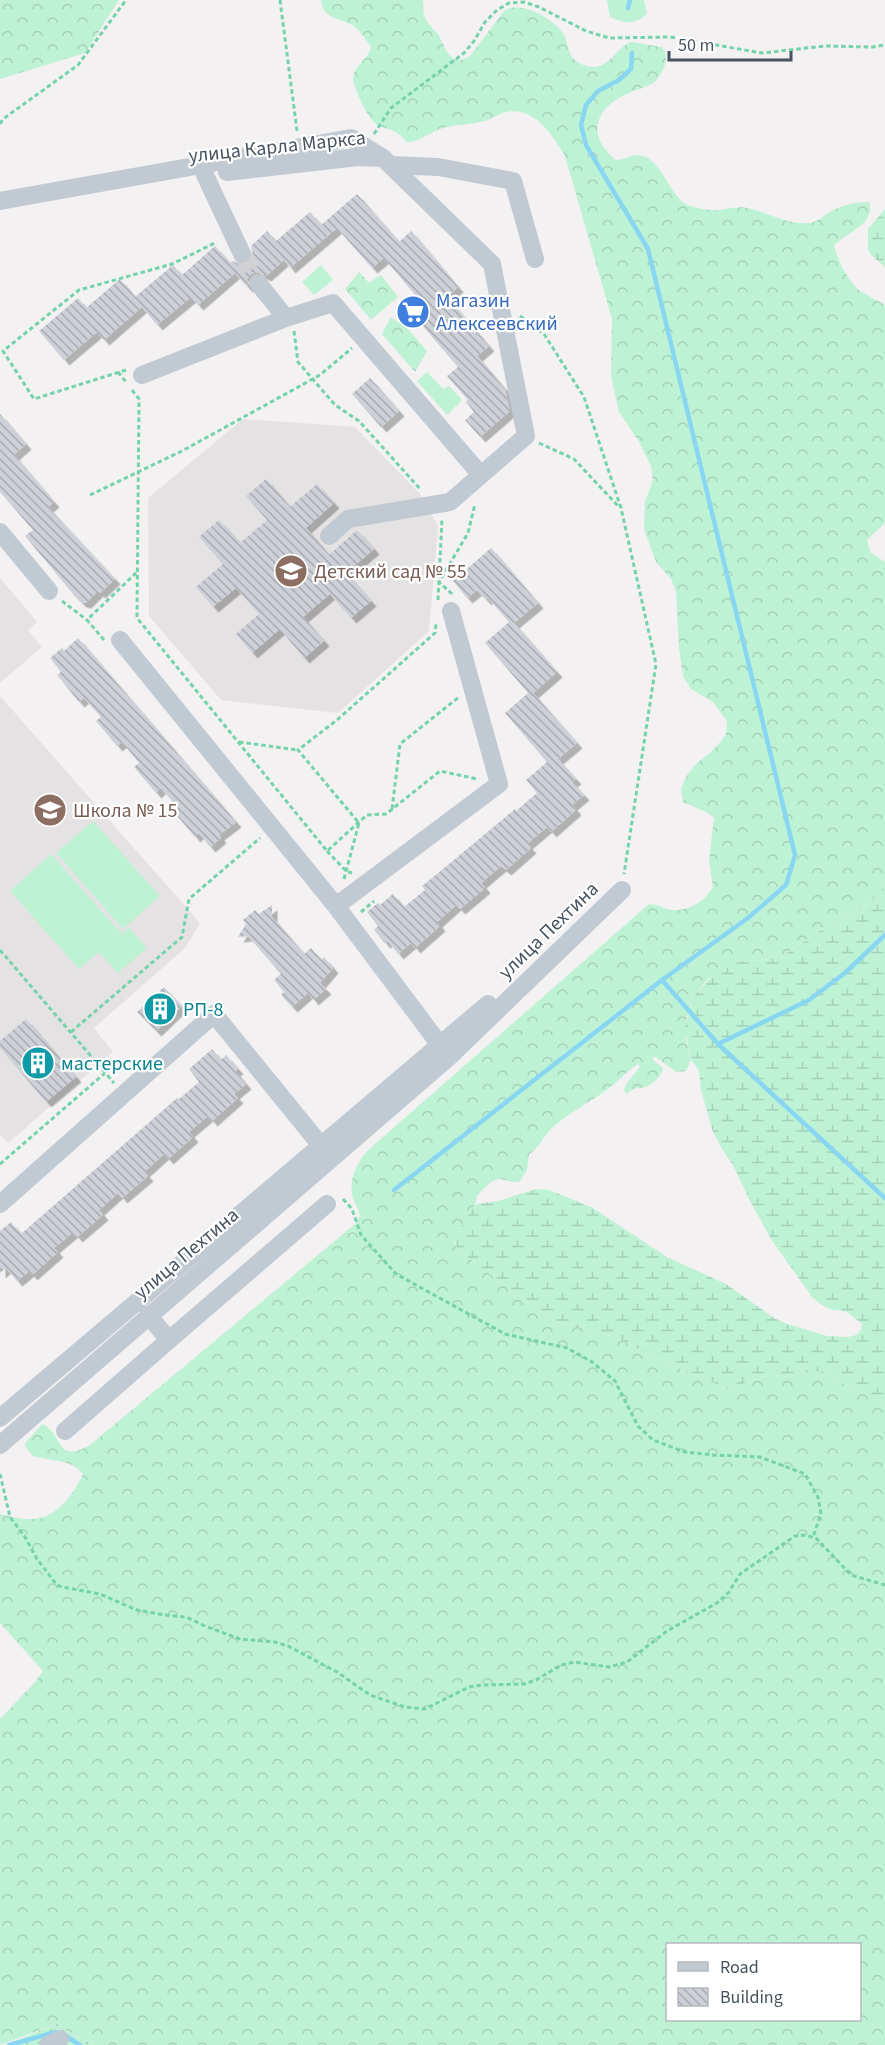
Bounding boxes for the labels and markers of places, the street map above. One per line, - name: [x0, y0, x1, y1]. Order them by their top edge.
- place label: Магазин Алексеевский: [436, 287, 558, 338]
- supermarket icon: Магазин Алексеевский: [395, 294, 431, 330]
- school or university icon: Детский сад № 55: [273, 553, 309, 589]
- place label: Детский сад № 55: [314, 558, 467, 586]
- school or university icon: Школа № 15: [32, 792, 68, 828]
- place label: Школа № 15: [73, 797, 177, 825]
- building icon: РП-8: [142, 991, 178, 1027]
- place label: РП-8: [183, 996, 223, 1024]
- building icon: мастерские: [20, 1045, 56, 1081]
- place label: мастерские: [61, 1050, 163, 1078]

